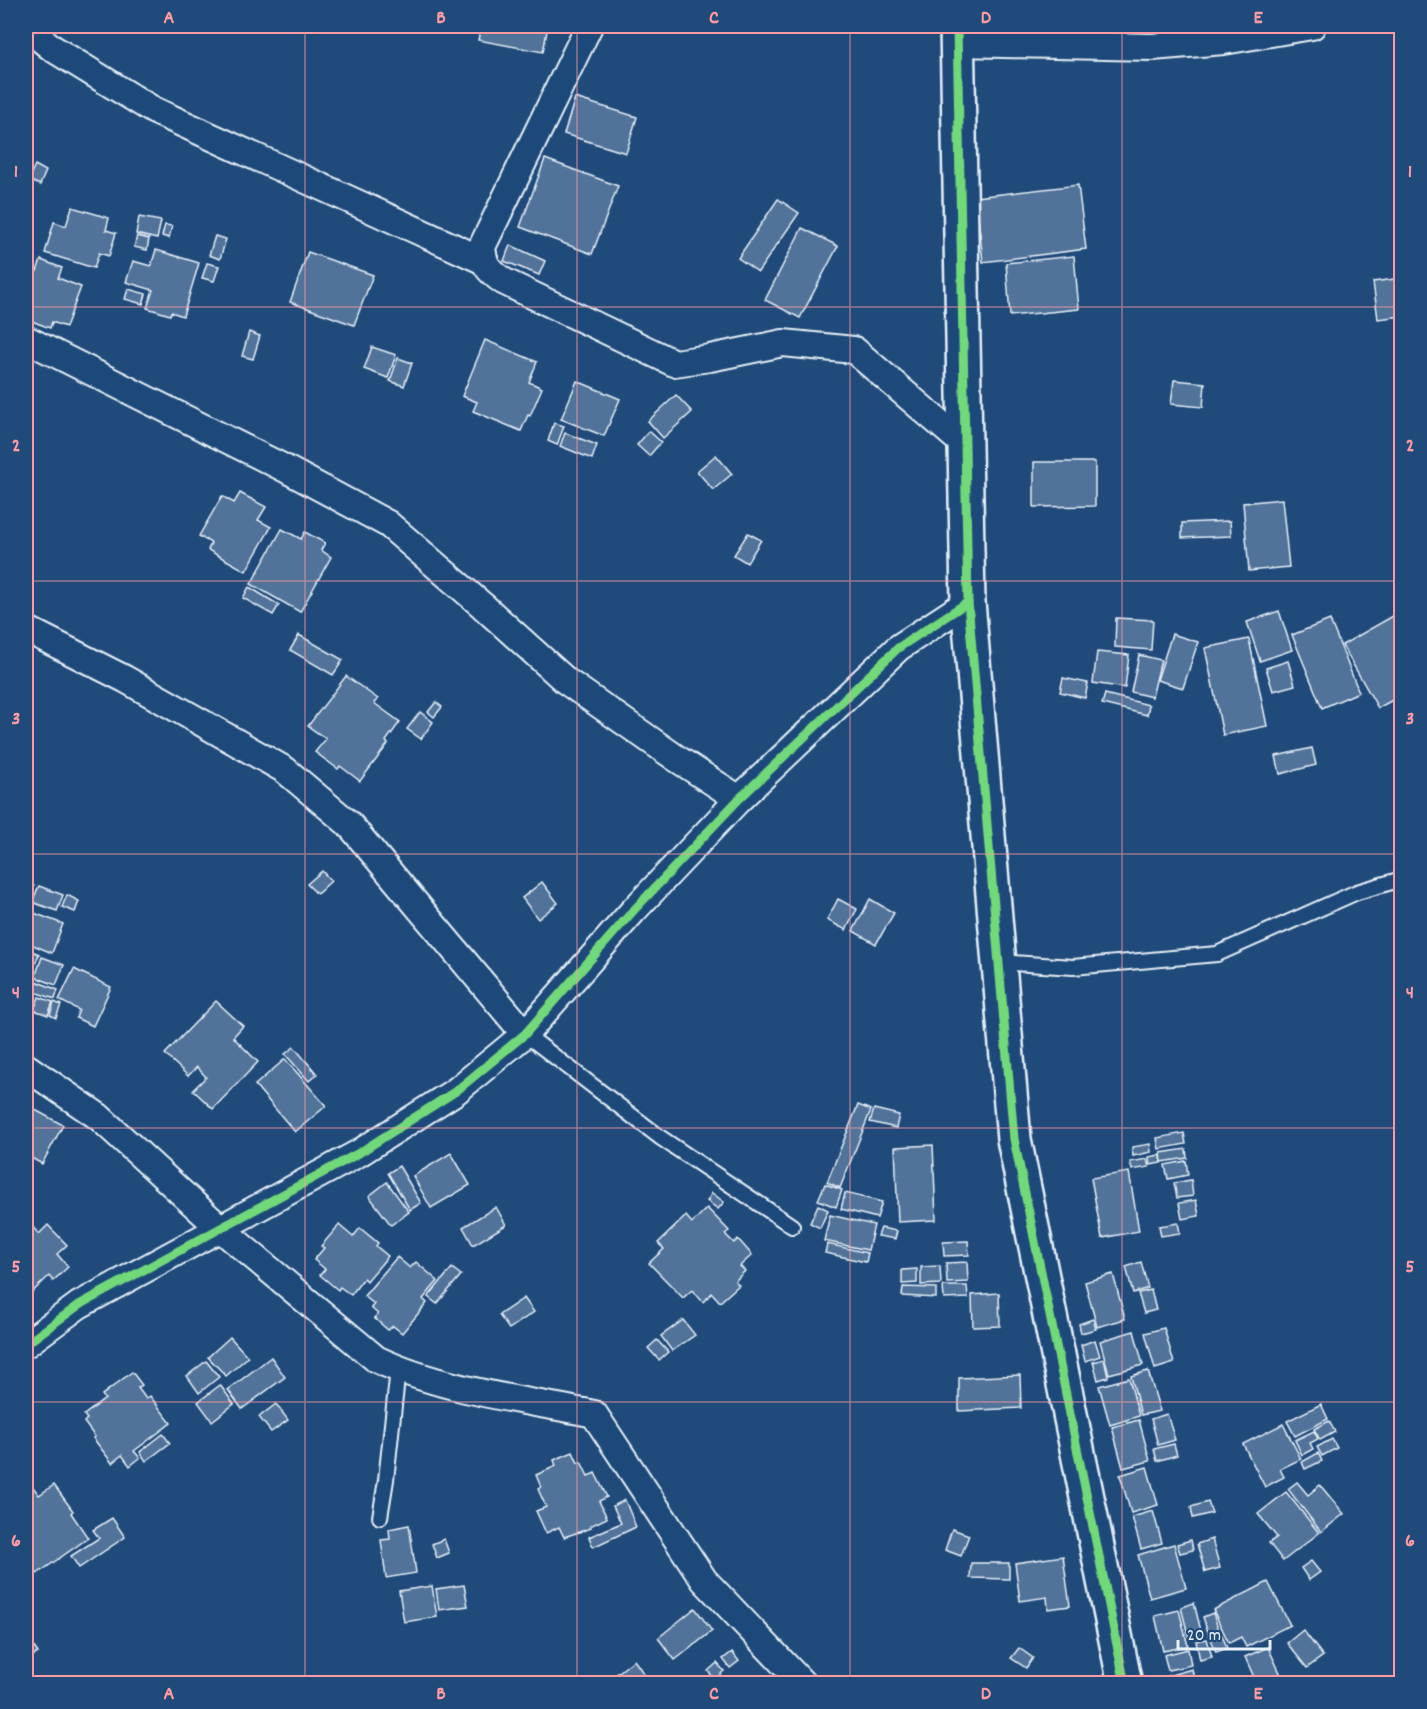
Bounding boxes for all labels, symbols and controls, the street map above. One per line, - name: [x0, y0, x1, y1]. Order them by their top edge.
- text: A: [164, 5, 175, 33]
- text: B: [436, 5, 446, 33]
- text: C: [709, 5, 719, 33]
- text: D: [981, 5, 992, 33]
- text: E: [1253, 5, 1263, 33]
- text: 1: [14, 159, 18, 187]
- text: 1: [1408, 159, 1412, 187]
- text: 2: [12, 433, 20, 461]
- text: 2: [1406, 433, 1414, 461]
- text: 3: [12, 706, 20, 734]
- text: 3: [1406, 706, 1414, 734]
- text: 4: [12, 980, 20, 1008]
- text: 4: [1406, 980, 1414, 1008]
- text: 5: [11, 1254, 21, 1282]
- text: 5: [1405, 1254, 1415, 1282]
- text: 6: [11, 1528, 21, 1556]
- text: 6: [1405, 1528, 1415, 1556]
- scale bar: [1178, 1613, 1270, 1651]
- text: 20 m: [1187, 1624, 1221, 1649]
- text: A: [164, 1681, 175, 1709]
- text: B: [436, 1681, 446, 1709]
- text: C: [709, 1681, 719, 1709]
- text: D: [981, 1681, 992, 1709]
- text: E: [1253, 1681, 1263, 1709]

